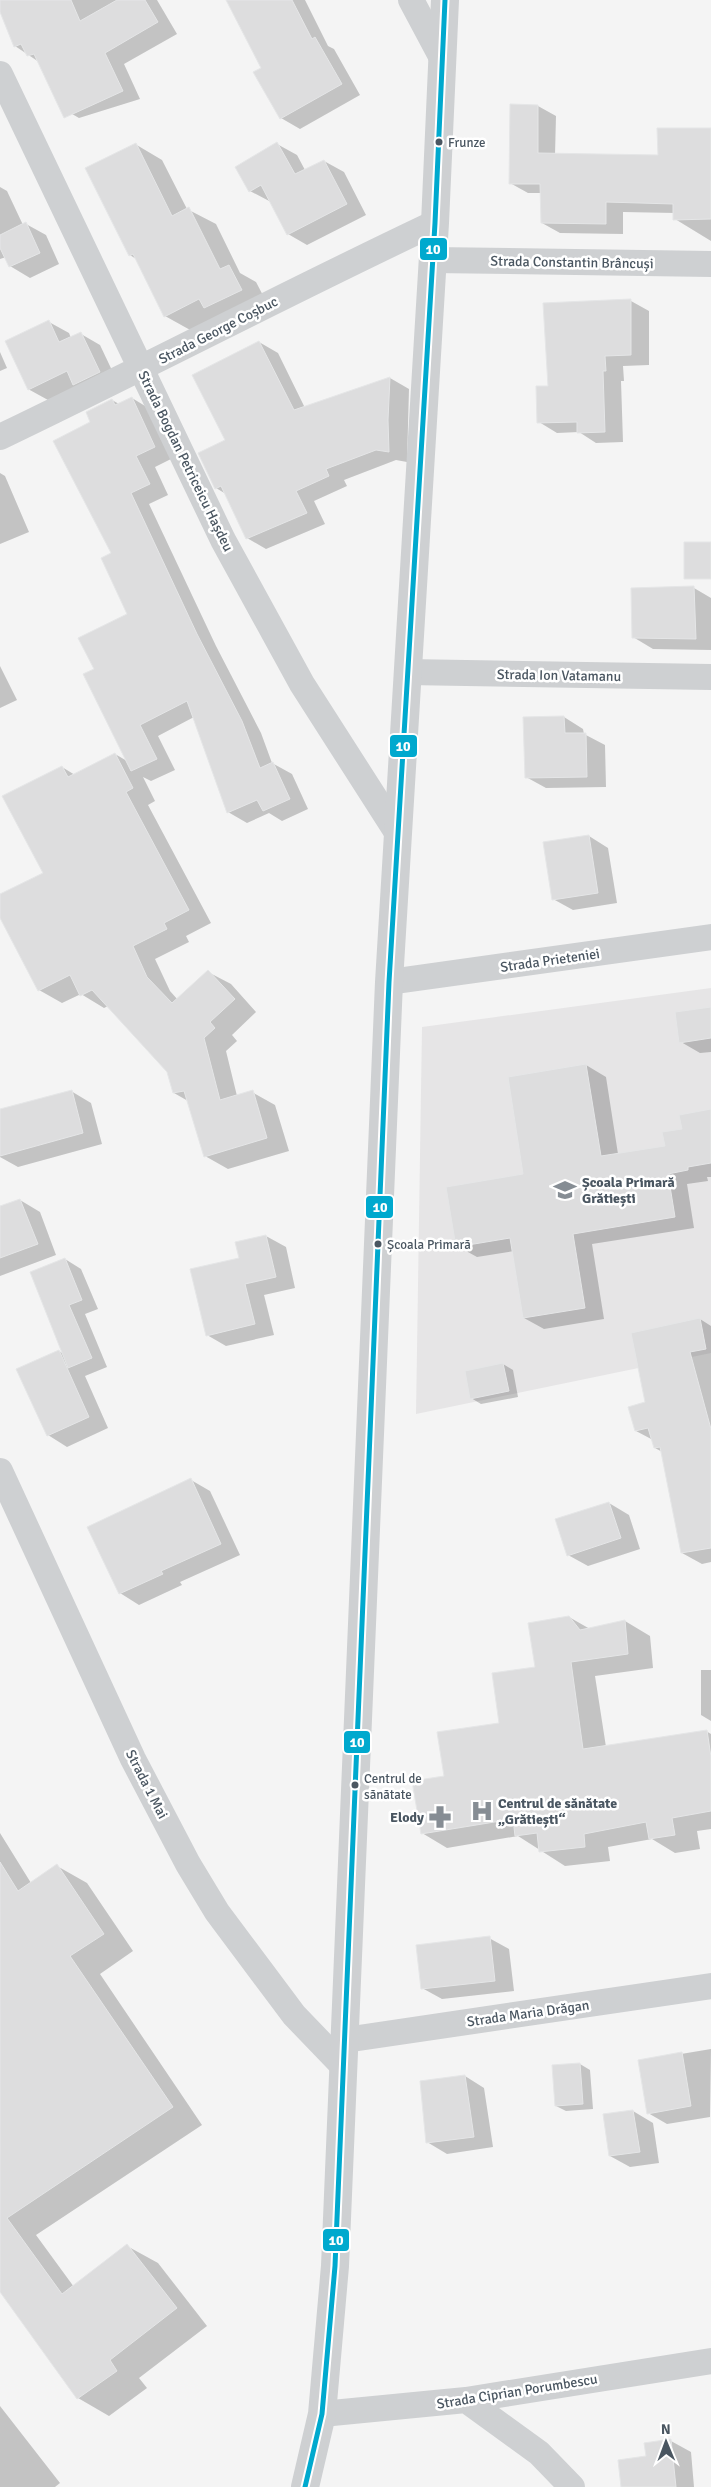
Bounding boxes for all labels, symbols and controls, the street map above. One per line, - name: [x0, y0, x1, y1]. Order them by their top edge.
- place label: Frunze: [448, 135, 486, 151]
- marker: Frunze: [434, 137, 444, 147]
- line badge: 10: [419, 237, 448, 261]
- text: 10: [425, 241, 441, 258]
- street label: Strada Constantin Brâncuși: [490, 253, 654, 272]
- street label: Strada George Coșbuc: [156, 293, 281, 368]
- street label: Strada Bogdan Petriceicu Hașdeu: [134, 368, 237, 554]
- street label: Strada Ion Vatamanu: [497, 666, 621, 685]
- line badge: 10: [389, 734, 418, 758]
- text: 10: [395, 738, 411, 755]
- street label: Strada Prieteniei: [499, 945, 601, 976]
- place label: Școala Primară Grătiești: [582, 1174, 675, 1207]
- school or university icon: Școala Primară Grătiești: [552, 1177, 578, 1203]
- line badge: 10: [365, 1195, 394, 1219]
- text: 10: [372, 1199, 388, 1216]
- place label: Școala Primară: [387, 1237, 471, 1253]
- marker: Școala Primară: [373, 1239, 383, 1249]
- line badge: 10: [343, 1730, 371, 1754]
- text: 10: [349, 1734, 365, 1751]
- street label: Strada 1 Mai: [122, 1747, 171, 1822]
- place label: Centrul de sănătate: [364, 1771, 422, 1803]
- marker: Centrul de sănătate: [350, 1780, 360, 1790]
- place label: Centrul de sănătate „Grătiești“: [498, 1795, 617, 1828]
- hospital icon: Centrul de sănătate „Grătiești“: [469, 1798, 495, 1824]
- pharmacy icon: Elody: [427, 1804, 453, 1830]
- place label: Elody: [390, 1809, 424, 1826]
- street label: Strada Maria Drăgan: [466, 1996, 590, 2031]
- line badge: 10: [322, 2228, 350, 2252]
- text: 10: [328, 2232, 344, 2249]
- street label: Strada Ciprian Porumbescu: [435, 2370, 599, 2413]
- north arrow: [641, 2417, 691, 2467]
- text: N: [661, 2421, 671, 2438]

